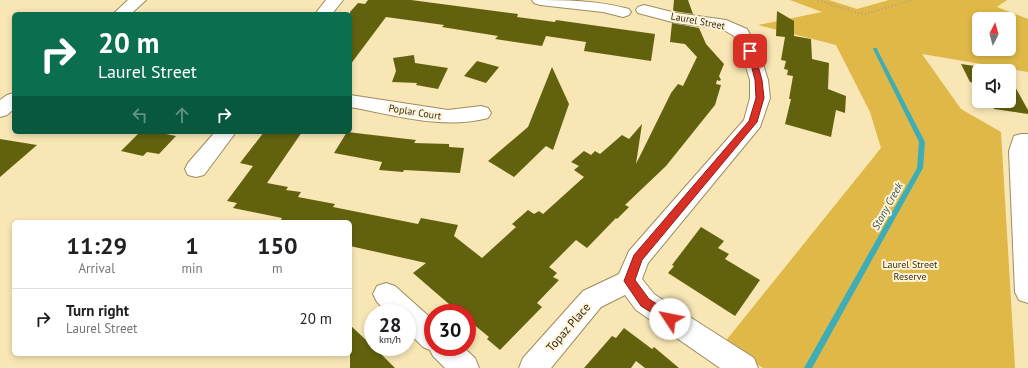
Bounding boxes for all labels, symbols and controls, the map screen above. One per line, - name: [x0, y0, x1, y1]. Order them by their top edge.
- street label: Laurel Street: [670, 9, 727, 33]
- north arrow: [972, 12, 1016, 56]
- map controls: [972, 12, 1016, 108]
- text: 20 m: [98, 24, 159, 61]
- icon: right: [32, 28, 84, 80]
- pin: [733, 34, 767, 68]
- icon: arrive: [739, 40, 761, 62]
- text: Laurel Street: [98, 60, 197, 83]
- button: sound: [972, 64, 1016, 108]
- street label: Poplar Court: [388, 101, 443, 123]
- icon: left: [129, 104, 151, 126]
- icon: ahead: [171, 104, 193, 126]
- icon: right: [213, 104, 235, 126]
- water label: Stony Creek: [868, 179, 906, 232]
- text: 11:29: [66, 230, 127, 261]
- text: 1: [185, 230, 199, 261]
- text: 150: [257, 230, 298, 261]
- park label: Laurel Street Reserve: [883, 258, 938, 283]
- text: Arrival: [79, 260, 115, 277]
- text: min: [181, 260, 203, 277]
- text: m: [272, 260, 283, 277]
- position arrow: [649, 298, 691, 340]
- street label: Topaz Place: [543, 300, 593, 354]
- text: Turn right: [66, 301, 129, 320]
- speed limit sign: 30: [424, 304, 476, 356]
- icon: right: [32, 308, 54, 330]
- text: 20 m: [299, 309, 332, 328]
- text: 28: [379, 312, 401, 338]
- text: Laurel Street: [66, 320, 137, 337]
- text: km/h: [379, 333, 401, 346]

